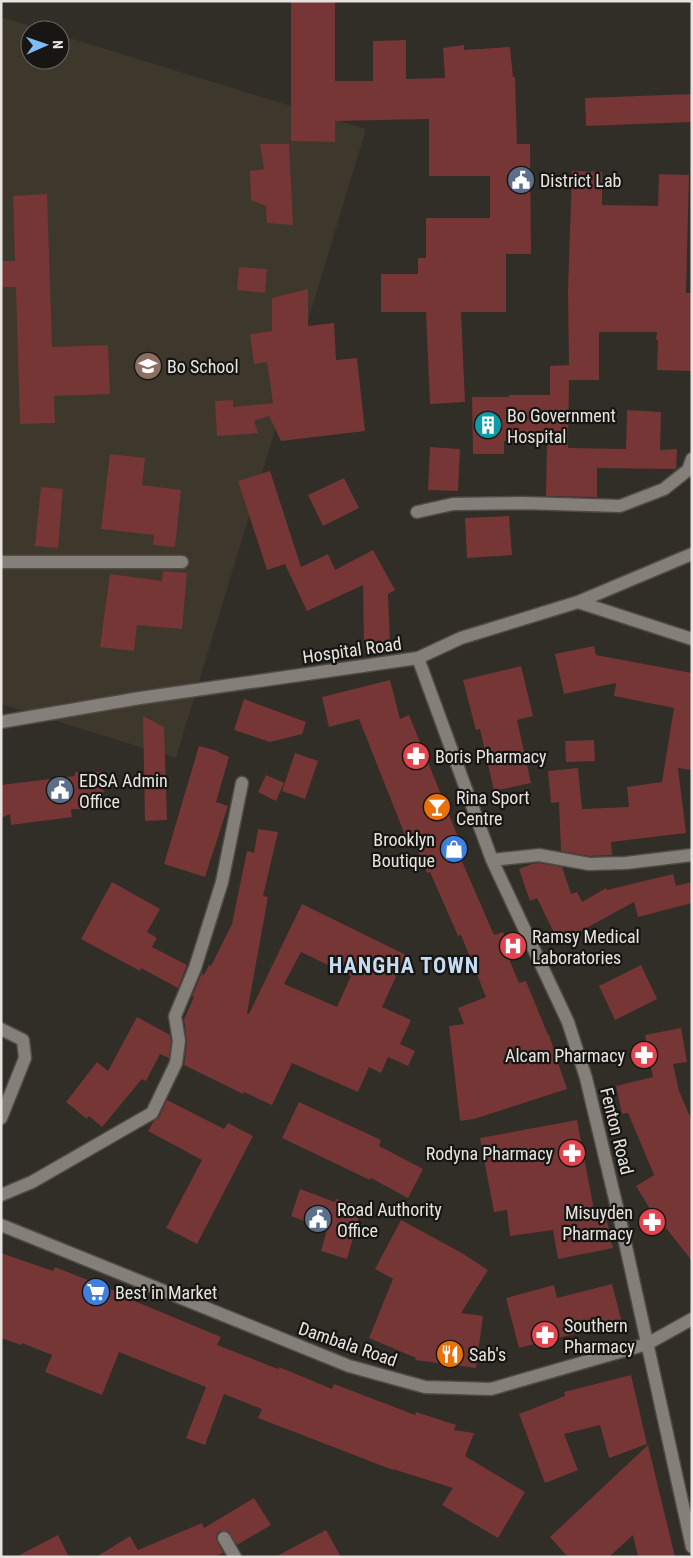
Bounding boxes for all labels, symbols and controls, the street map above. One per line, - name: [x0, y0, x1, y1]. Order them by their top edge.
- north arrow: [20, 20, 70, 70]
- text: N: [50, 40, 66, 49]
- public building icon: District Lab: [506, 165, 536, 195]
- place label: District Lab: [540, 170, 622, 191]
- school or university icon: Bo School: [133, 351, 163, 381]
- place label: Bo School: [167, 356, 239, 377]
- place label: Bo Government Hospital: [507, 405, 616, 447]
- building icon: Bo Government Hospital: [473, 410, 503, 440]
- street label: Hospital Road: [301, 633, 403, 667]
- pharmacy icon: Boris Pharmacy: [401, 741, 431, 771]
- place label: Boris Pharmacy: [435, 746, 547, 767]
- place label: EDSA Admin Office: [79, 770, 168, 812]
- public building icon: EDSA Admin Office: [45, 775, 75, 805]
- place label: Rina Sport Centre: [456, 787, 530, 829]
- bar icon: Rina Sport Centre: [422, 792, 452, 822]
- place label: Brooklyn Boutique: [372, 829, 435, 871]
- shop icon: Brooklyn Boutique: [439, 834, 469, 864]
- place label: Ramsy Medical Laboratories: [532, 926, 640, 968]
- hospital icon: Ramsy Medical Laboratories: [498, 931, 528, 961]
- district label: HANGHA TOWN: [329, 953, 479, 978]
- pharmacy icon: Alcam Pharmacy: [629, 1040, 659, 1070]
- place label: Alcam Pharmacy: [505, 1045, 625, 1066]
- street label: Fenton Road: [596, 1085, 638, 1177]
- pharmacy icon: Rodyna Pharmacy: [557, 1138, 587, 1168]
- place label: Rodyna Pharmacy: [426, 1143, 554, 1164]
- place label: Road Authority Office: [337, 1199, 442, 1241]
- place label: Misuyden Pharmacy: [562, 1202, 633, 1244]
- public building icon: Road Authority Office: [303, 1204, 333, 1234]
- pharmacy icon: Misuyden Pharmacy: [637, 1207, 667, 1237]
- supermarket icon: Best in Market: [81, 1277, 111, 1307]
- place label: Best in Market: [115, 1282, 217, 1303]
- place label: Southern Pharmacy: [564, 1315, 635, 1357]
- street label: Dambala Road: [296, 1317, 400, 1371]
- pharmacy icon: Southern Pharmacy: [530, 1320, 560, 1350]
- restaurant icon: Sab's: [435, 1339, 465, 1369]
- place label: Sab's: [469, 1344, 506, 1365]

